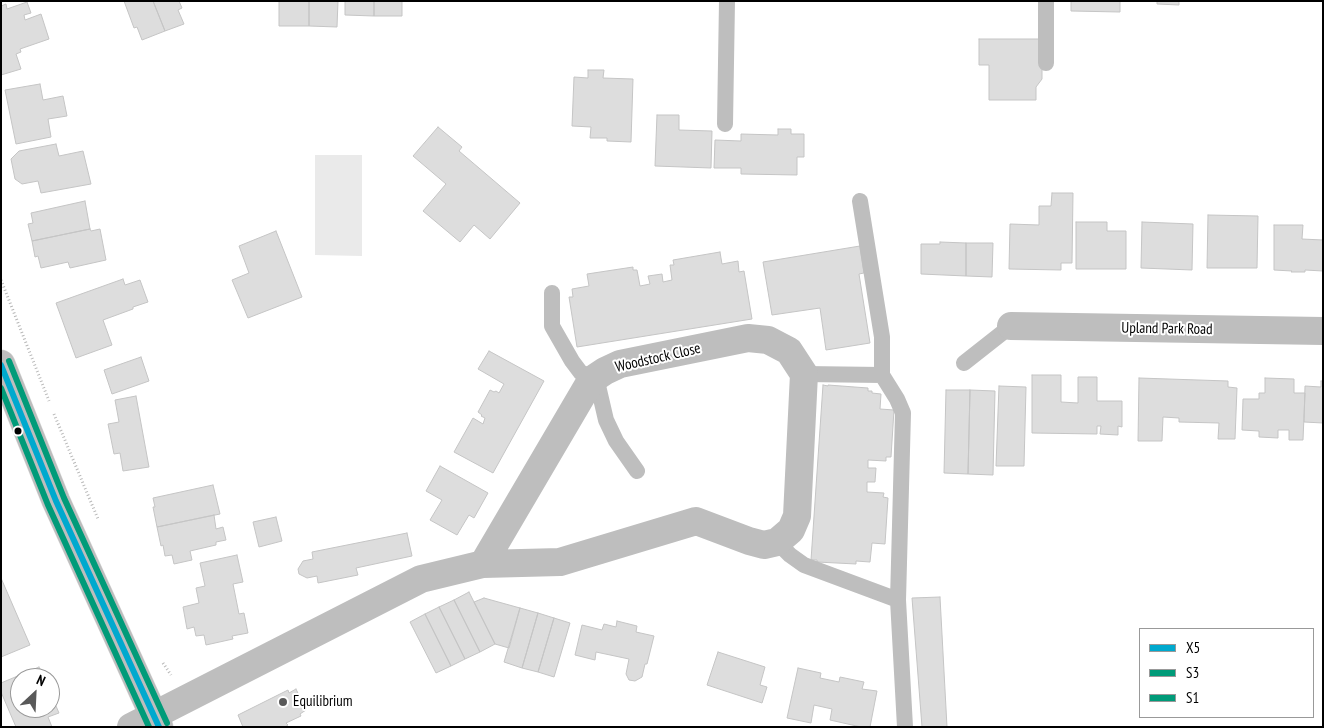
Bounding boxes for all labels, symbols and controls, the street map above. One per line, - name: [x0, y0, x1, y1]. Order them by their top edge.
- street label: Upland Park Road: [1121, 319, 1213, 339]
- street label: Woodstock Close: [614, 339, 702, 377]
- unlabelled marker: [13, 426, 23, 436]
- legend: [1139, 628, 1314, 718]
- text: X5: [1186, 638, 1200, 657]
- text: S3: [1186, 663, 1199, 682]
- north arrow: [10, 668, 60, 718]
- text: N: [34, 671, 48, 690]
- text: S1: [1186, 688, 1199, 707]
- place label: Equilibrium: [293, 693, 353, 711]
- marker: Equilibrium: [277, 696, 289, 708]

